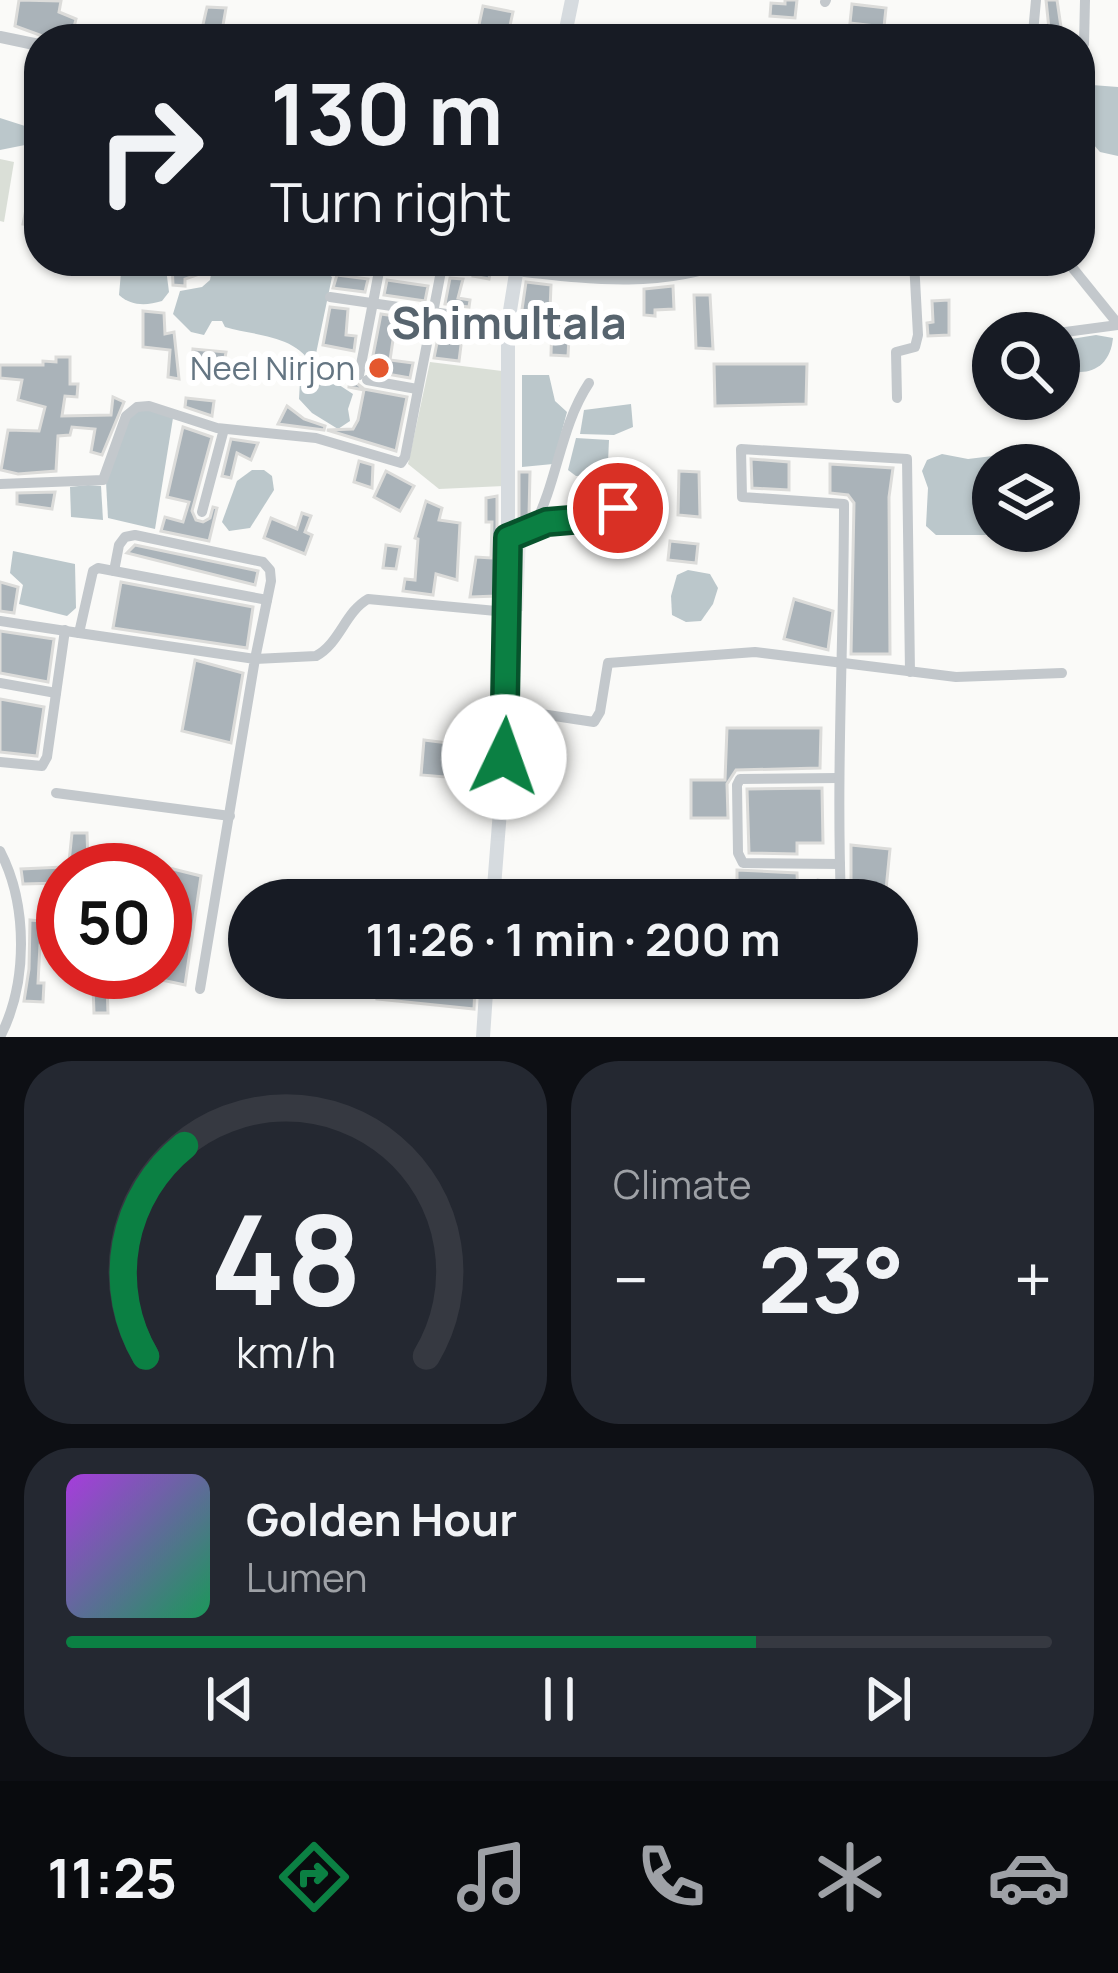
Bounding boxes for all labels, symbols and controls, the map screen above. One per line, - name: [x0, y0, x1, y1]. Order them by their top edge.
- text: 130 m: [270, 55, 503, 170]
- icon: right: [72, 72, 228, 228]
- text: Turn right: [270, 164, 512, 238]
- district label: Shimultala: [391, 291, 627, 353]
- map controls: [972, 312, 1080, 552]
- button: search: [972, 312, 1080, 420]
- place label: Neel Nirjon: [190, 345, 355, 390]
- marker: Neel Nirjon: [366, 355, 392, 381]
- button: layers: [972, 444, 1080, 552]
- pin: [567, 457, 669, 559]
- icon: arrive: [585, 475, 651, 541]
- position arrow: [441, 694, 567, 820]
- speed limit sign: 50: [36, 843, 192, 999]
- text: 11:26 · 1 min · 200 m: [366, 908, 781, 970]
- text: Climate: [613, 1157, 752, 1211]
- text: 48: [209, 1172, 362, 1342]
- text: 23°: [758, 1217, 905, 1340]
- text: −: [613, 1234, 649, 1324]
- text: +: [1014, 1234, 1052, 1324]
- text: km/h: [236, 1321, 335, 1380]
- text: Golden Hour: [246, 1488, 517, 1550]
- text: Lumen: [246, 1550, 367, 1604]
- icon: previous: [197, 1666, 263, 1732]
- icon: pause: [526, 1666, 592, 1732]
- icon: next: [855, 1666, 921, 1732]
- icon: directions: [272, 1835, 356, 1919]
- icon: music: [450, 1835, 534, 1919]
- icon: phone: [629, 1835, 713, 1919]
- icon: climate: [808, 1835, 892, 1919]
- icon: car: [987, 1835, 1071, 1919]
- text: 11:25: [47, 1840, 177, 1914]

